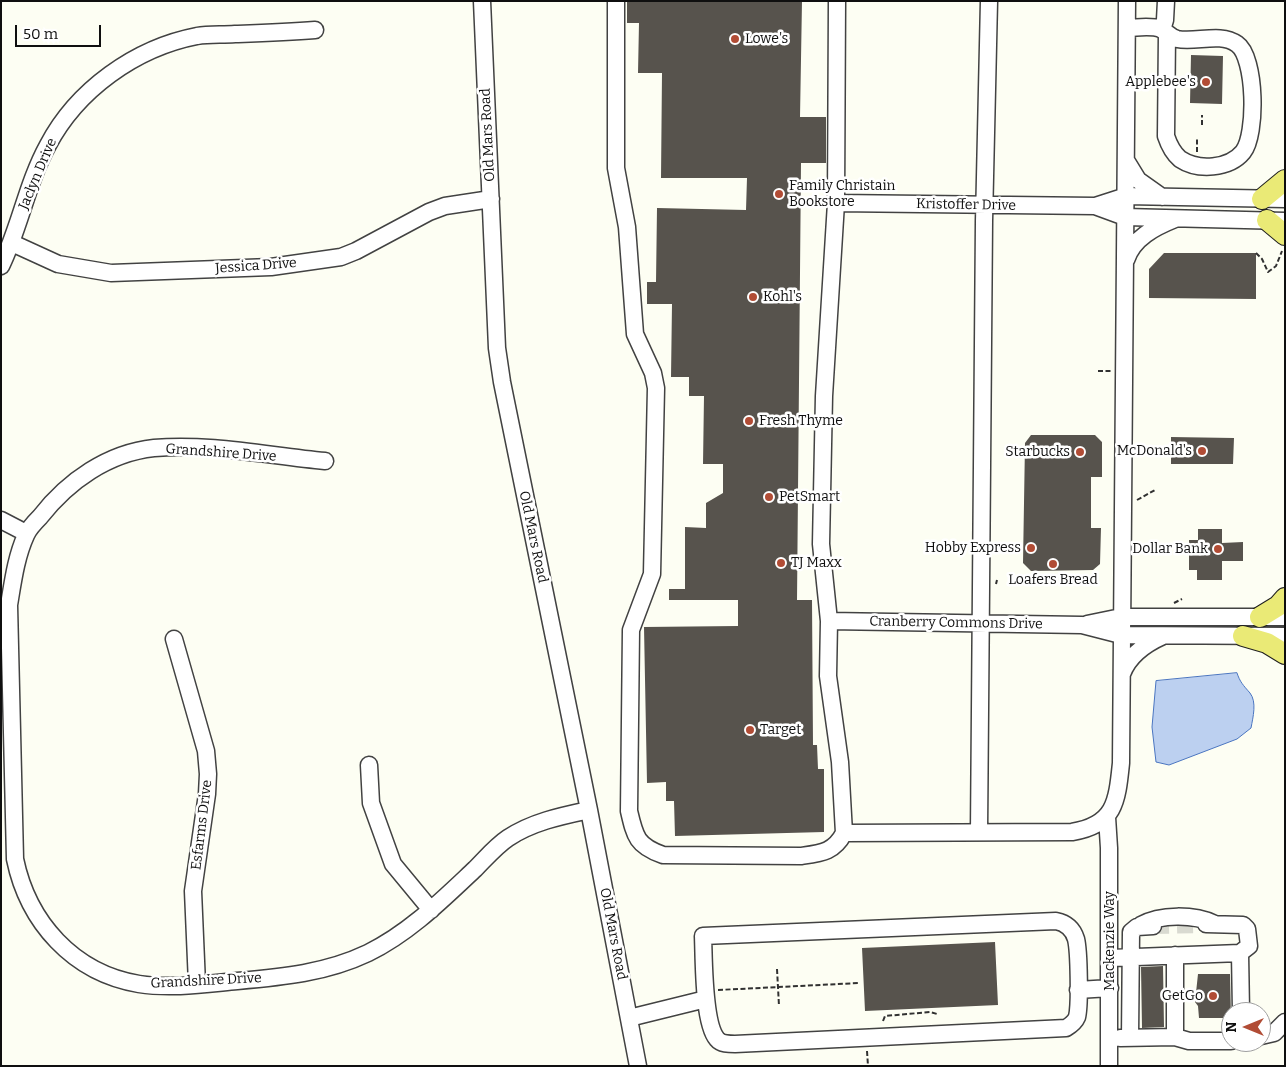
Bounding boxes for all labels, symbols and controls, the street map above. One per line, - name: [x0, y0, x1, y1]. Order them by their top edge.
- scale bar: [18, 15, 104, 47]
- text: 50 m: [23, 25, 58, 43]
- place label: Lowe's: [745, 31, 788, 47]
- marker: Lowe's: [729, 33, 741, 45]
- place label: Applebee's: [1125, 74, 1196, 90]
- marker: Applebee's: [1200, 76, 1212, 88]
- street label: Old Mars Road: [477, 88, 499, 182]
- street label: Jaclyn Drive: [15, 136, 61, 212]
- place label: Family Christain Bookstore: [789, 178, 895, 210]
- marker: Family Christain Bookstore: [773, 188, 785, 200]
- street label: Kristoffer Drive: [916, 196, 1016, 214]
- street label: Jessica Drive: [215, 255, 297, 277]
- place label: Kohl's: [763, 289, 802, 305]
- marker: Kohl's: [747, 291, 759, 303]
- place label: Fresh Thyme: [759, 413, 843, 429]
- marker: Fresh Thyme: [743, 415, 755, 427]
- street label: Grandshire Drive: [165, 441, 277, 465]
- place label: McDonald's: [1117, 443, 1192, 459]
- place label: Starbucks: [1005, 444, 1070, 460]
- marker: McDonald's: [1196, 445, 1208, 457]
- marker: Starbucks: [1074, 446, 1086, 458]
- street label: Old Mars Road: [515, 489, 551, 585]
- place label: PetSmart: [779, 489, 840, 505]
- marker: PetSmart: [763, 491, 775, 503]
- place label: Hobby Express: [925, 540, 1021, 556]
- place label: Dollar Bank: [1132, 541, 1208, 557]
- marker: Hobby Express: [1025, 542, 1037, 554]
- marker: Dollar Bank: [1212, 543, 1224, 555]
- place label: TJ Maxx: [791, 555, 842, 571]
- marker: TJ Maxx: [775, 557, 787, 569]
- marker: Loafers Bread: [1047, 558, 1059, 570]
- place label: Loafers Bread: [1008, 572, 1098, 588]
- street label: Cranberry Commons Drive: [869, 613, 1043, 633]
- place label: Target: [760, 722, 801, 738]
- marker: Target: [744, 724, 756, 736]
- street label: Esfarms Drive: [188, 779, 216, 871]
- street label: Old Mars Road: [596, 886, 630, 982]
- street label: Mackenzie Way: [1102, 891, 1118, 991]
- street label: Grandshire Drive: [150, 970, 262, 992]
- place label: GetGo: [1162, 988, 1203, 1004]
- marker: GetGo: [1207, 990, 1219, 1002]
- north arrow: [1221, 1002, 1271, 1052]
- text: N: [1223, 1022, 1240, 1032]

